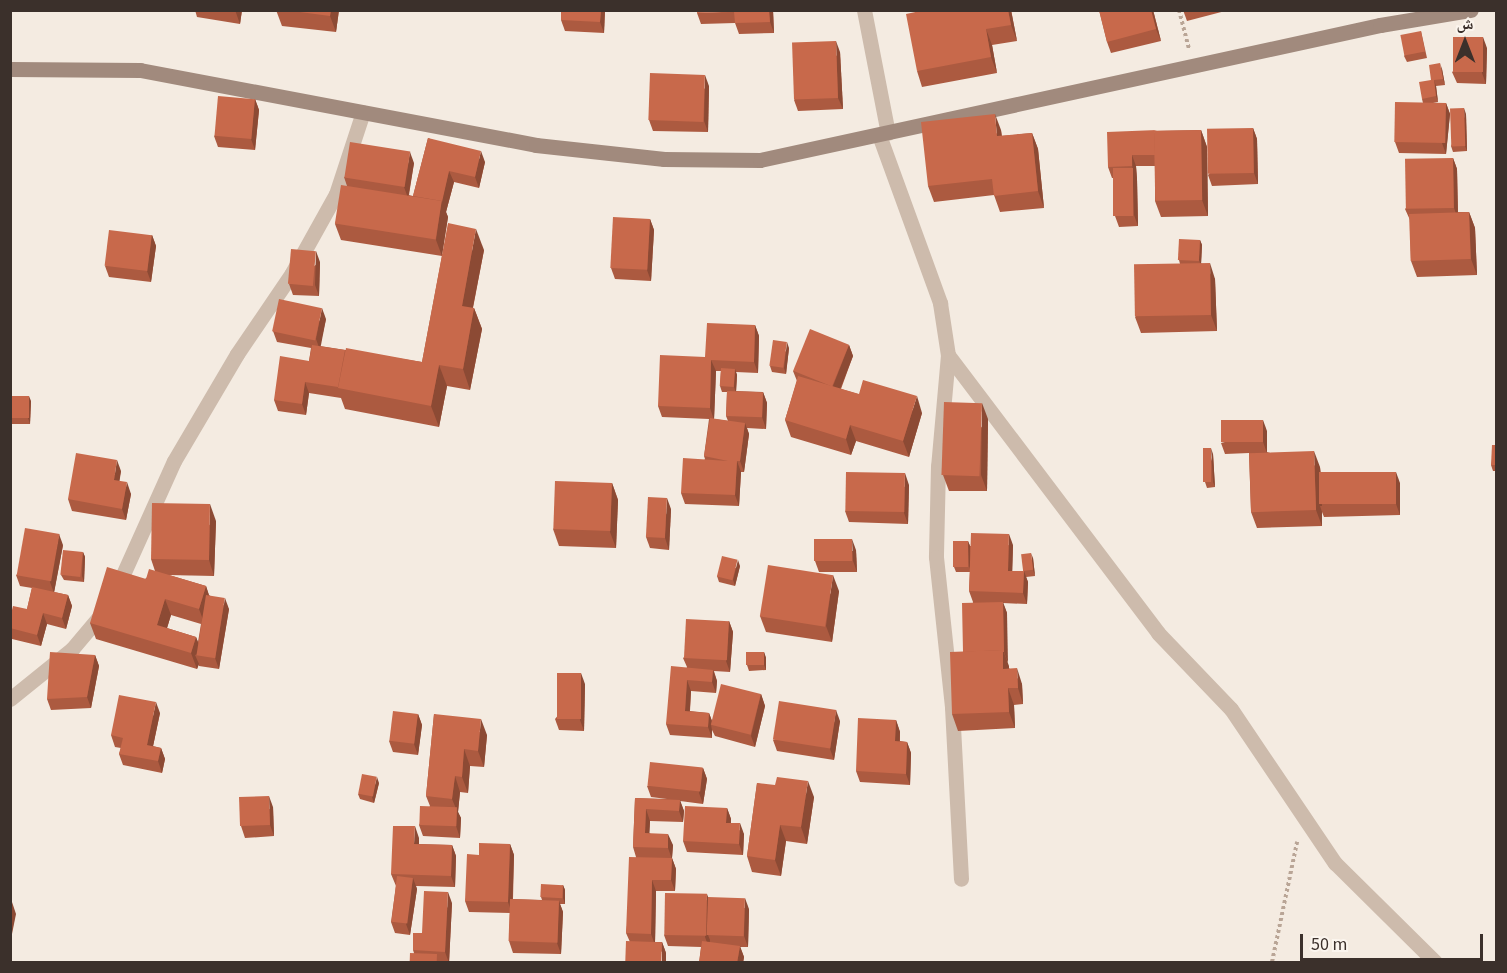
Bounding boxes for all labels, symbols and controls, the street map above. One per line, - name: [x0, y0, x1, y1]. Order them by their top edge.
- north arrow: [1435, 12, 1495, 72]
- text: ش: [1457, 13, 1473, 35]
- scale bar: [1303, 922, 1486, 960]
- text: 50 m: [1311, 932, 1347, 957]

